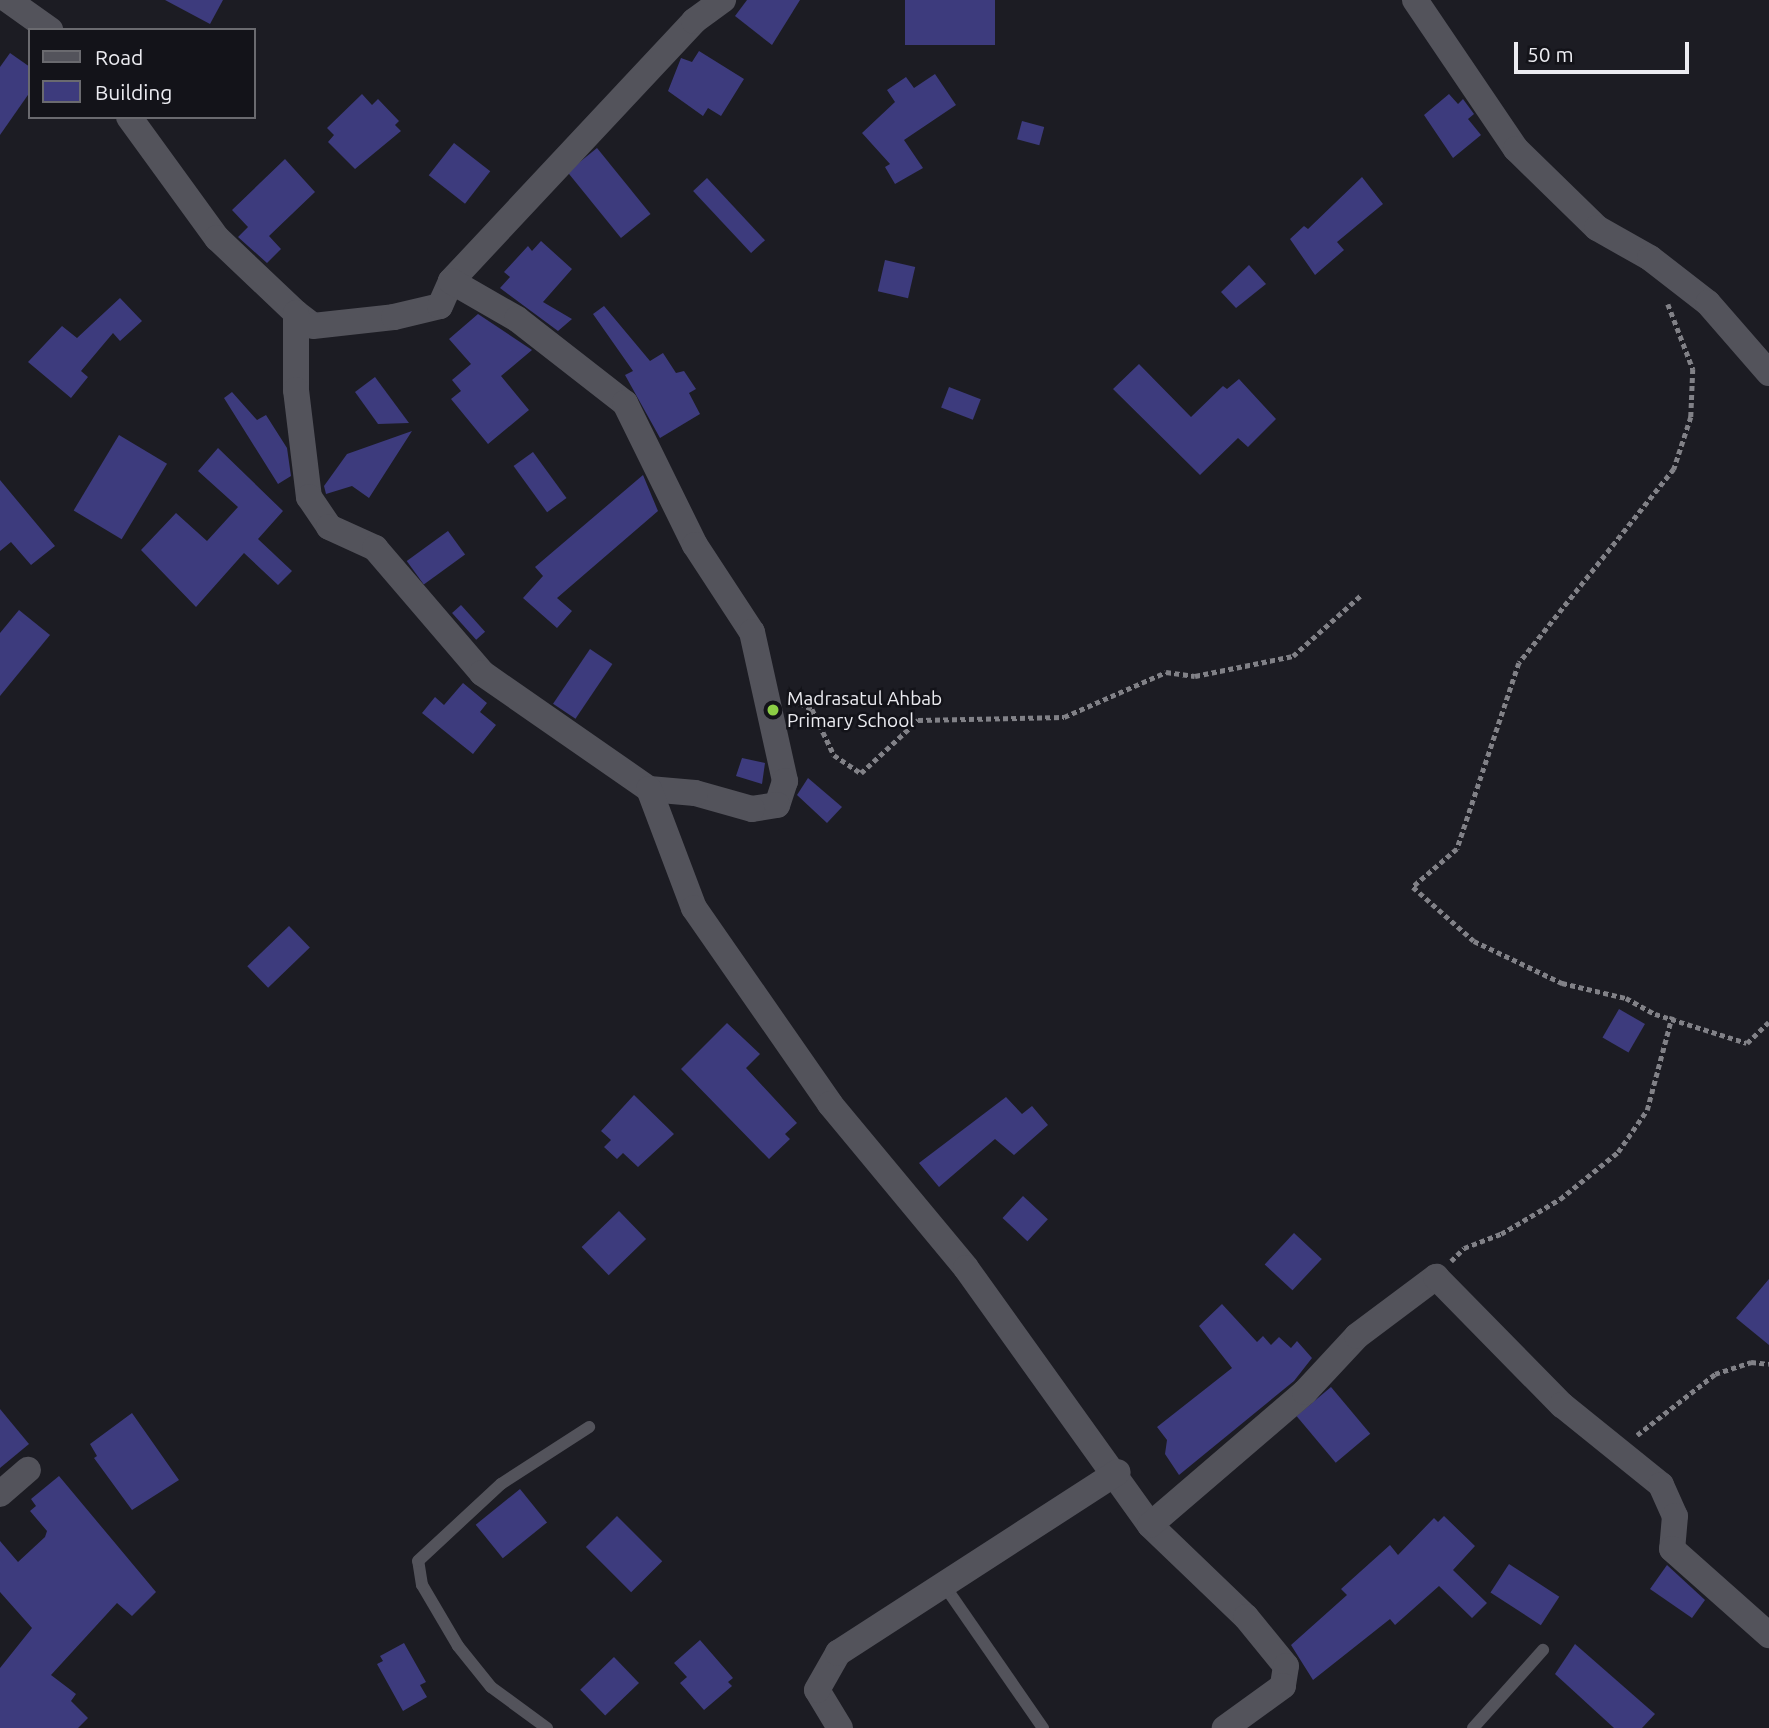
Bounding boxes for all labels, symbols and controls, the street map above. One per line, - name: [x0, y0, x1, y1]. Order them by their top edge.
- legend: [28, 28, 256, 119]
- scale bar: [1517, 28, 1692, 72]
- text: 50 m: [1527, 42, 1574, 66]
- text: Road: [95, 45, 143, 69]
- text: Building: [95, 80, 172, 104]
- place label: Madrasatul Ahbab Primary School: [787, 688, 942, 732]
- marker: Madrasatul Ahbab Primary School: [765, 702, 781, 718]

